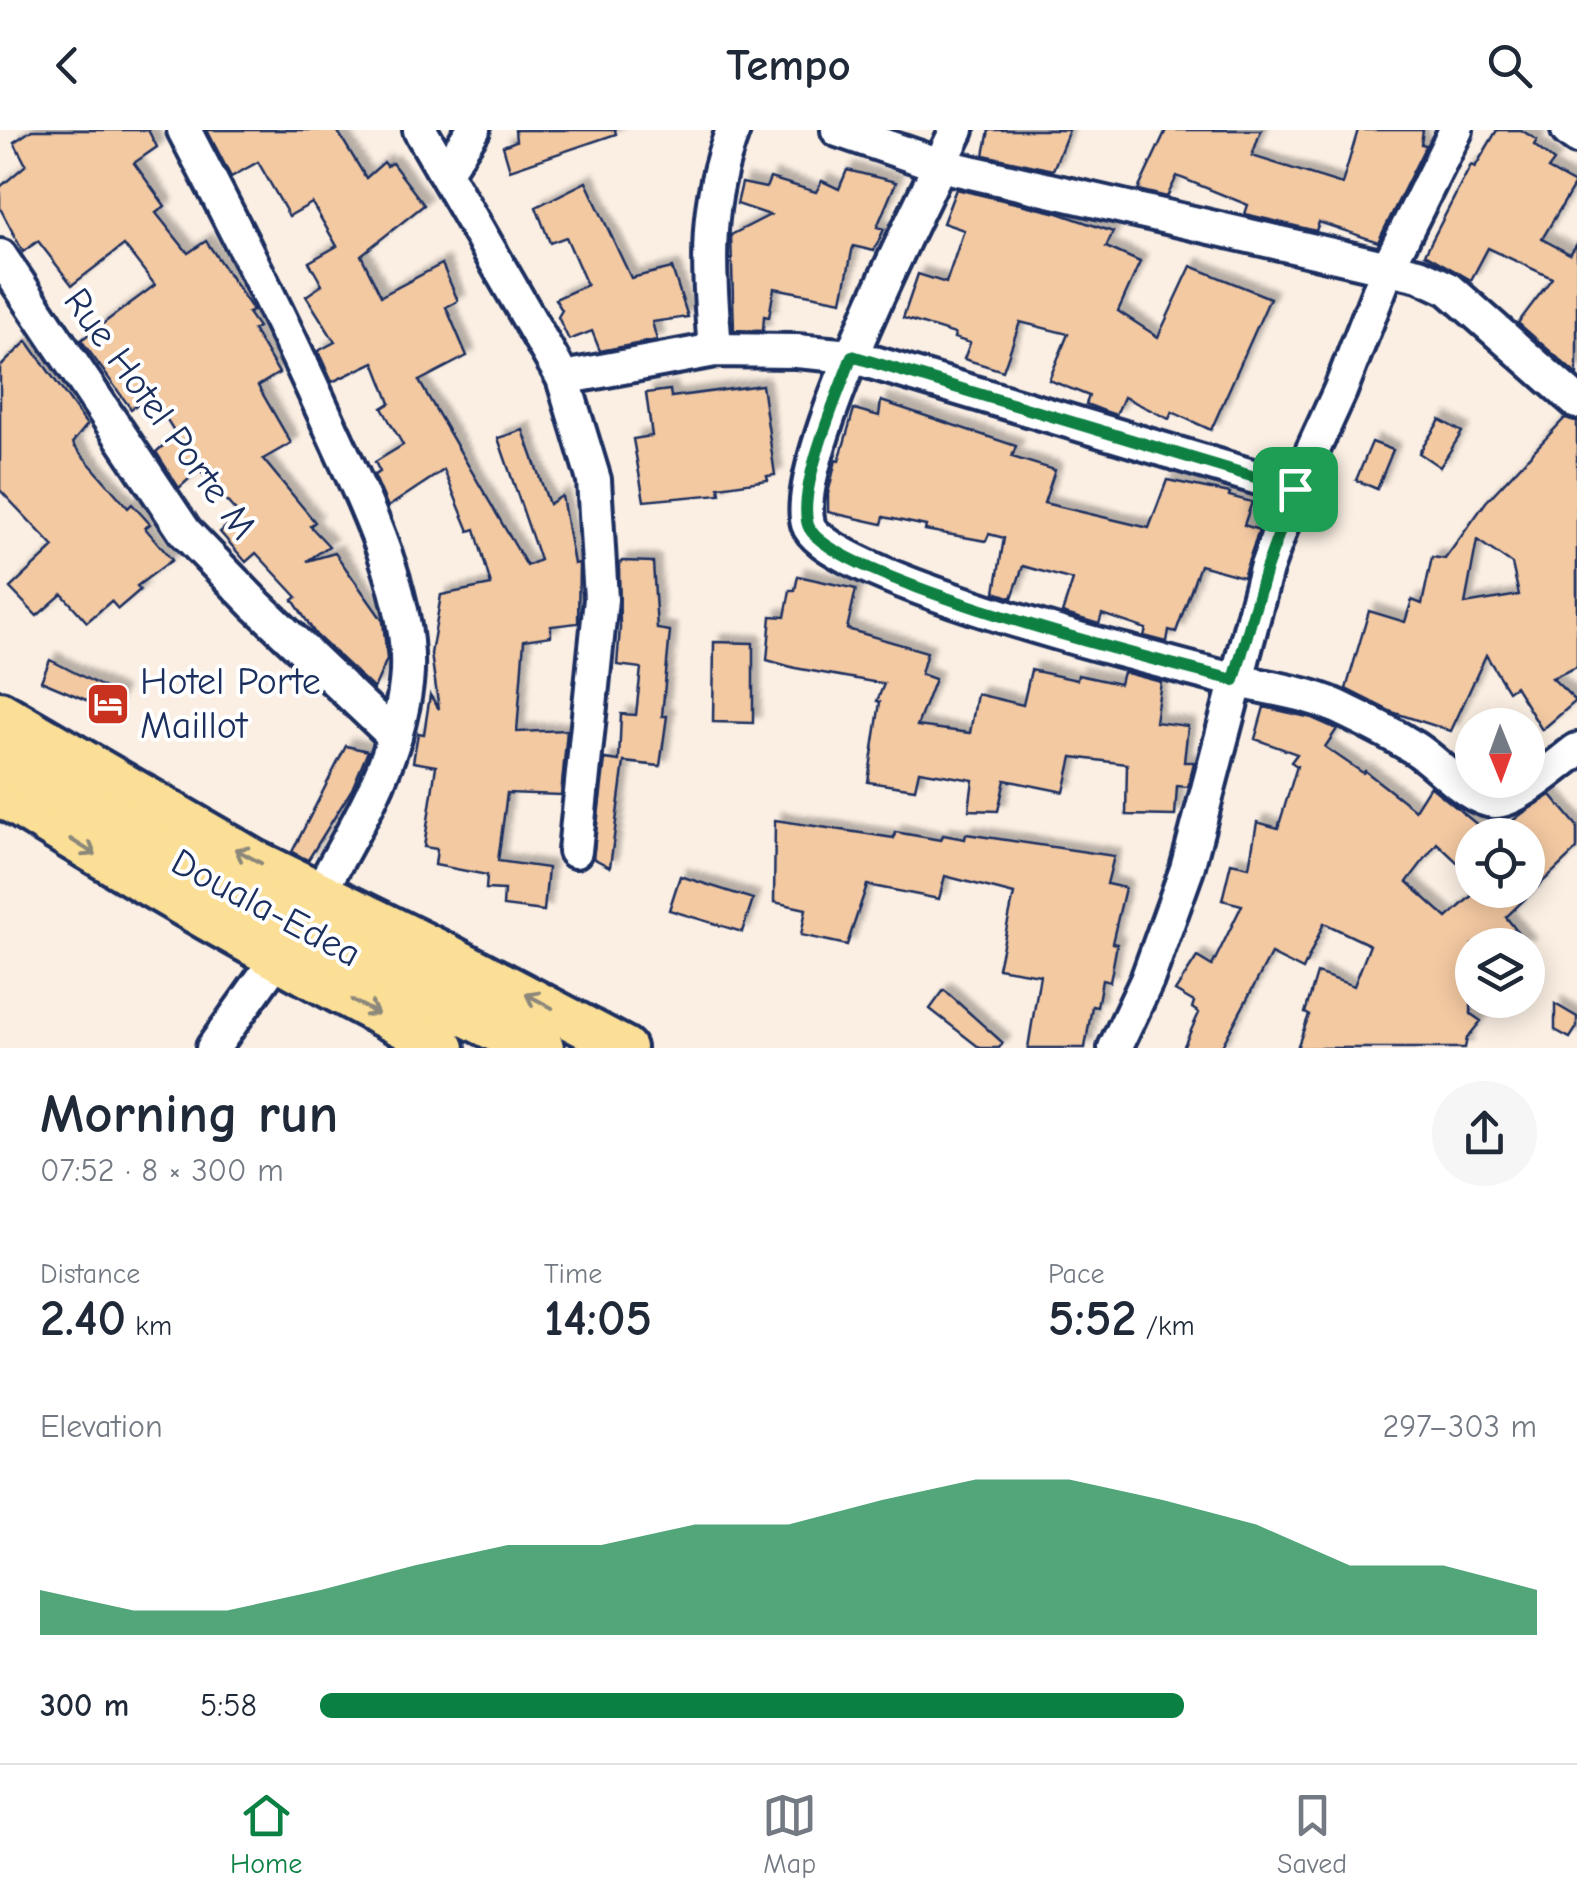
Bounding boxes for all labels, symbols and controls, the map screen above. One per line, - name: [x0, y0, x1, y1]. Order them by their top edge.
- icon: back: [40, 38, 95, 93]
- icon: search: [1482, 38, 1537, 93]
- text: Tempo: [726, 39, 851, 91]
- street label: Rue Hotel Porte M: [54, 280, 266, 548]
- pin: [1253, 447, 1338, 532]
- icon: arrive: [1268, 462, 1323, 517]
- place label: Hotel Porte Maillot: [140, 660, 321, 748]
- hotel icon: Hotel Porte Maillot: [85, 681, 131, 727]
- north arrow: [1455, 708, 1545, 798]
- map controls: [1455, 708, 1545, 1018]
- button: locate: [1455, 818, 1545, 908]
- one-way arrow: [68, 837, 96, 857]
- street label: Douala-Edea: [164, 840, 368, 976]
- one-way arrow: [234, 846, 264, 866]
- button: layers: [1455, 928, 1545, 1018]
- one-way arrow: [525, 991, 555, 1011]
- one-way arrow: [350, 998, 380, 1017]
- button: share: [1432, 1081, 1537, 1186]
- text: Morning run: [40, 1082, 338, 1146]
- text: 07:52 · 8 × 300 m: [40, 1152, 284, 1189]
- text: Distance: [40, 1258, 140, 1290]
- text: Time: [544, 1258, 602, 1290]
- text: Pace: [1048, 1258, 1104, 1290]
- text: 2.40: [40, 1290, 126, 1348]
- text: 14:05: [544, 1290, 652, 1348]
- text: 5:52: [1048, 1290, 1136, 1348]
- text: km: [126, 1310, 172, 1342]
- text: /km: [1136, 1310, 1195, 1342]
- text: Elevation: [40, 1408, 163, 1445]
- text: 297–303 m: [1382, 1408, 1537, 1445]
- text: 300 m: [40, 1687, 129, 1724]
- text: 5:58: [200, 1687, 257, 1724]
- tab: Home: [230, 1788, 302, 1880]
- tab: Map: [762, 1788, 817, 1880]
- tab: Saved: [1277, 1788, 1347, 1880]

